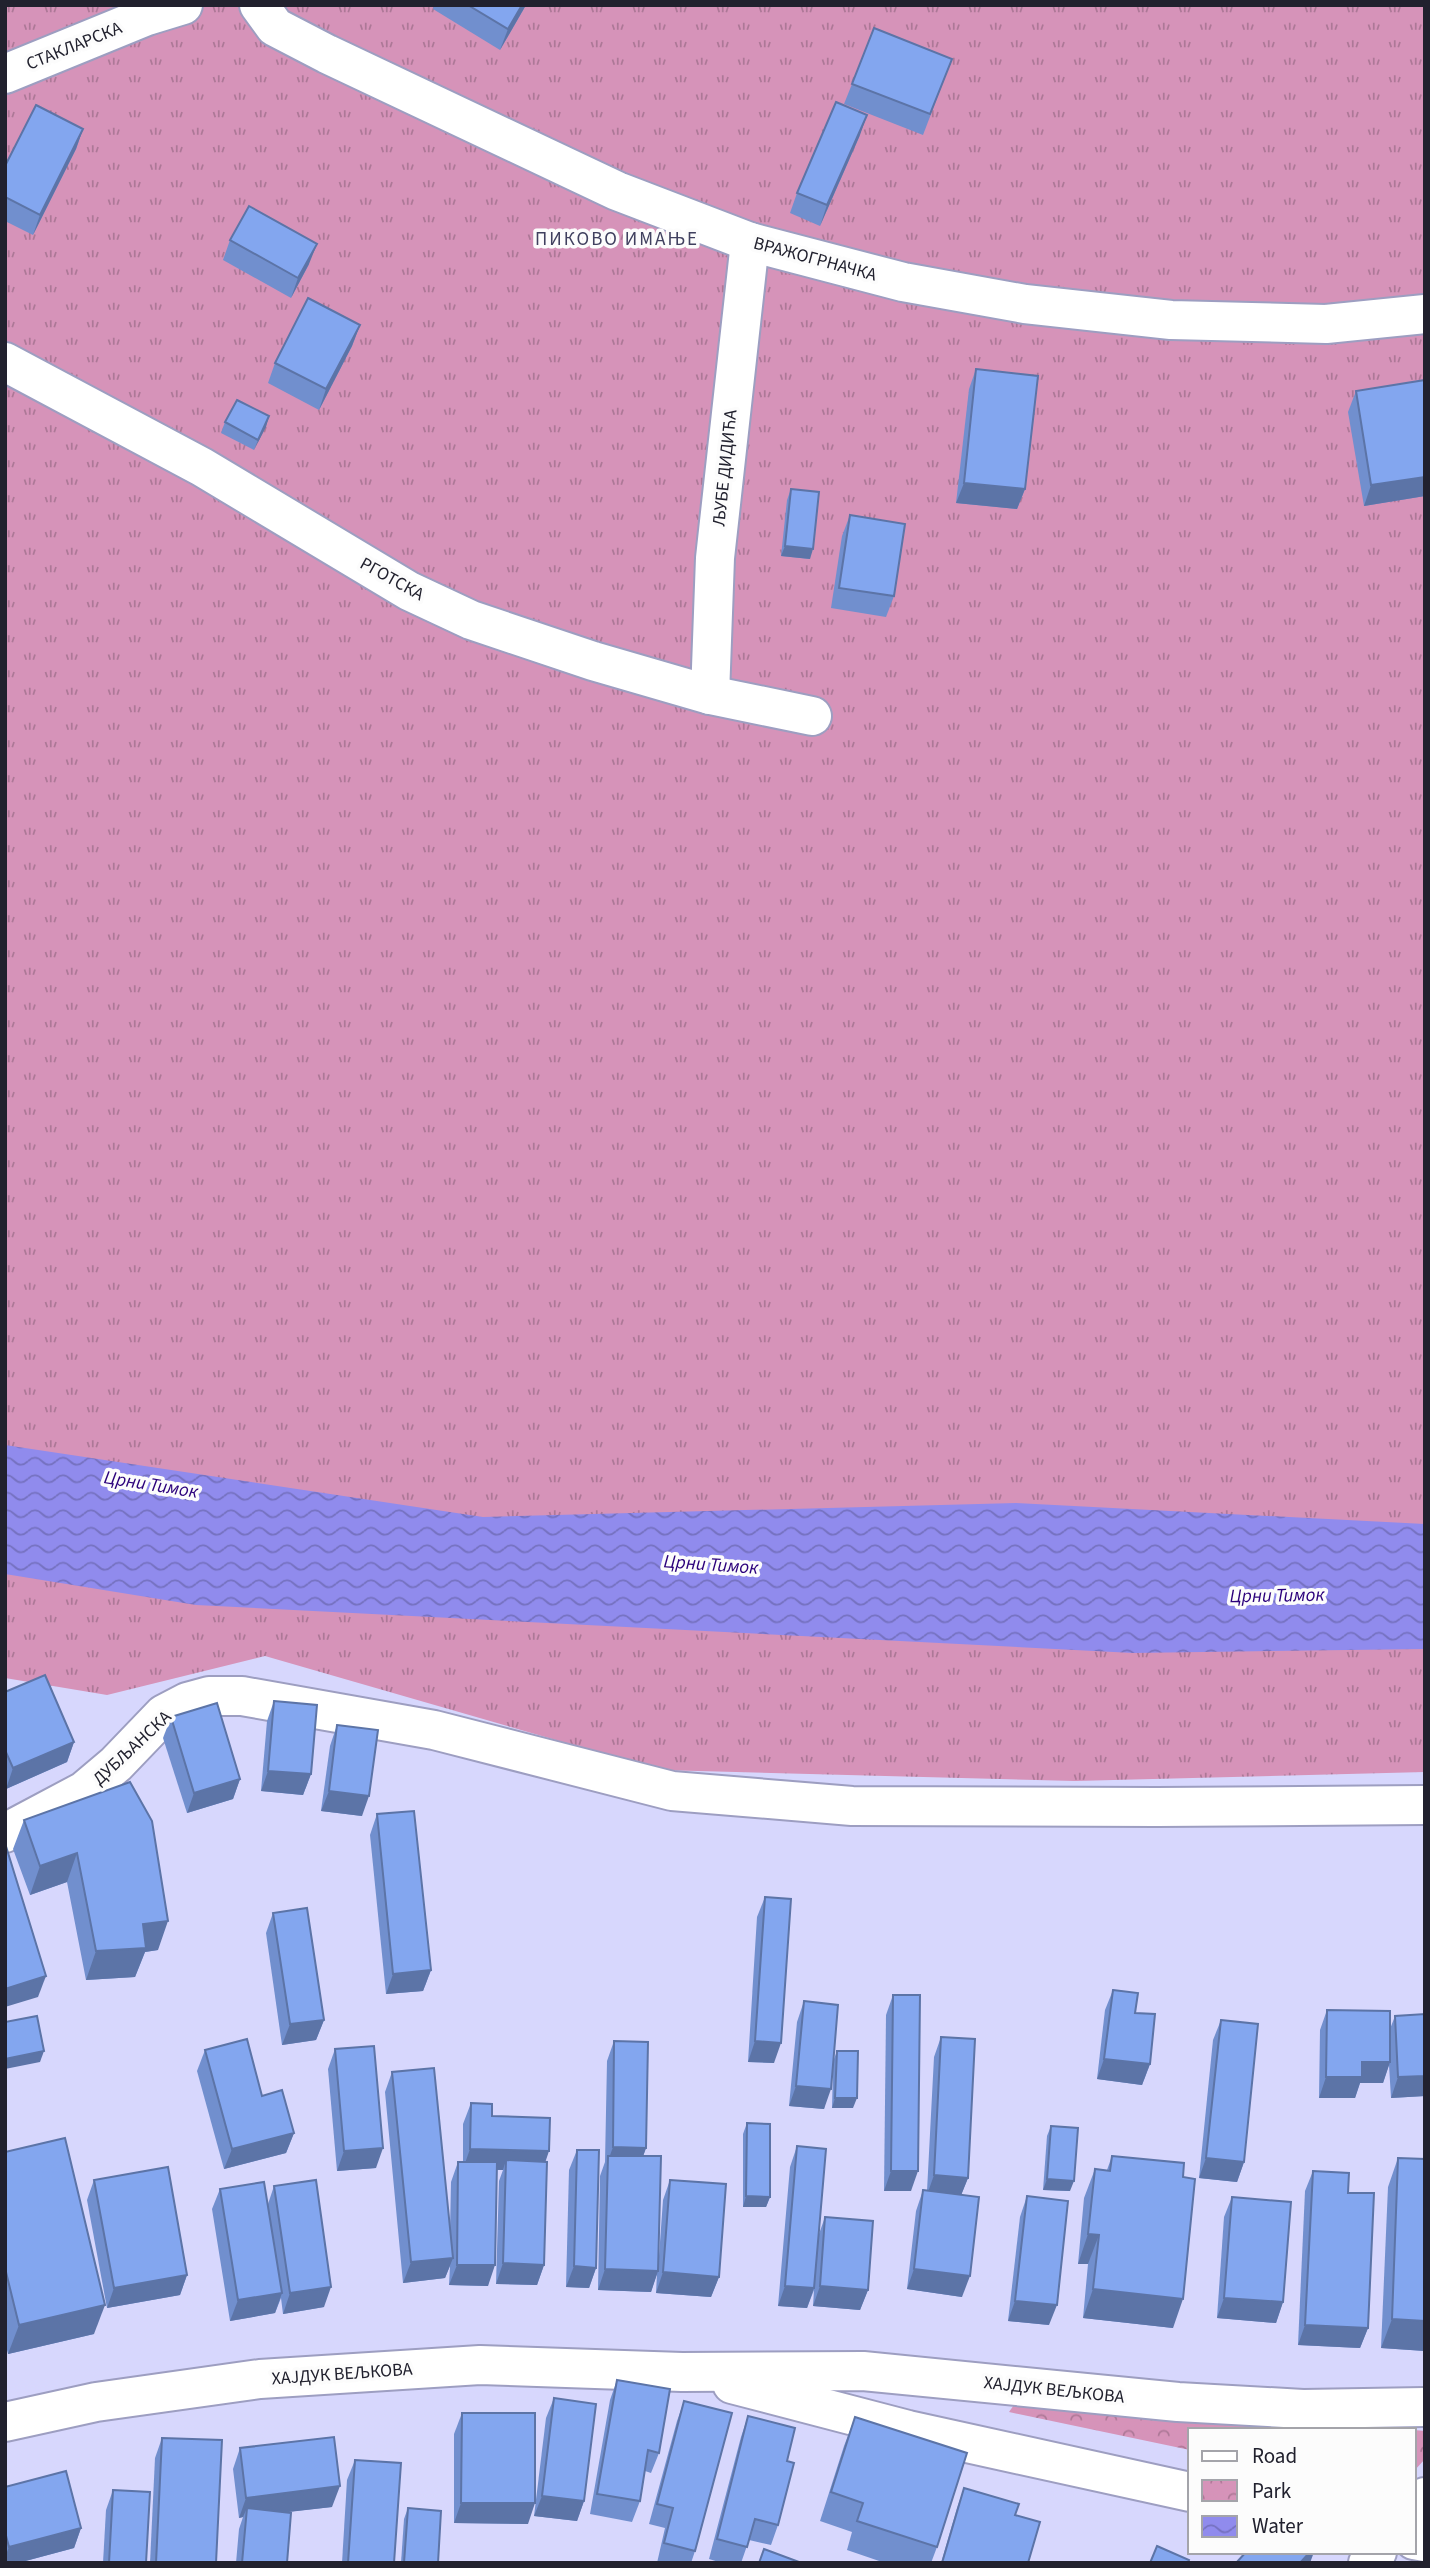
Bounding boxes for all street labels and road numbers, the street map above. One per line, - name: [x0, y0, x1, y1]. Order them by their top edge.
- street label: СТАКЛАРСКА: [22, 15, 126, 77]
- street label: ВРАЖОГРНАЧКА: [751, 231, 880, 288]
- street label: ЉУБЕ ДИДИЋА: [706, 408, 744, 528]
- street label: РГОТСКА: [355, 551, 429, 607]
- street label: ДУБЉАНСКА: [87, 1705, 177, 1791]
- street label: ХАЈДУК ВЕЉКОВА: [271, 2357, 414, 2391]
- street label: ХАЈДУК ВЕЉКОВА: [982, 2370, 1126, 2410]

